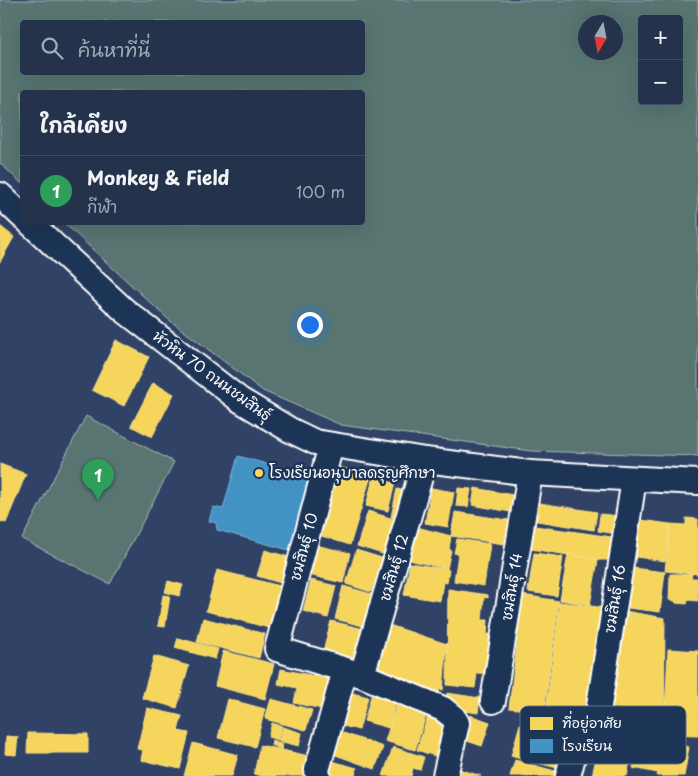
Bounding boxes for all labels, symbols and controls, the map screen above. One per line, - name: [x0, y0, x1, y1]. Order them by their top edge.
- north arrow: [578, 15, 623, 60]
- map controls: [638, 15, 683, 105]
- button: +: [638, 15, 683, 60]
- search box: [20, 20, 365, 75]
- icon: search: [38, 34, 66, 62]
- text: ค้นหาที่นี่: [78, 35, 150, 63]
- button: −: [638, 60, 683, 105]
- text: ใกล้เคียง: [40, 108, 127, 140]
- text: Monkey & Field: [87, 163, 229, 191]
- text: 1: [52, 179, 60, 203]
- text: 100 m: [296, 179, 345, 203]
- text: กีฬา: [87, 194, 117, 218]
- your location: [297, 312, 323, 338]
- street label: หัวหิน 70 ถนนชมสินธุ์: [148, 324, 277, 427]
- pin: 1: [82, 459, 114, 500]
- place label: โรงเรียนอนุบาลดรุญศึกษา: [269, 460, 436, 484]
- marker: โรงเรียนอนุบาลดรุญศึกษา: [253, 467, 265, 479]
- street label: ชมสินธุ์ 10: [282, 510, 324, 583]
- street label: ชมสินธุ์ 12: [372, 531, 414, 604]
- street label: ชมสินธุ์ 14: [494, 551, 528, 623]
- street label: ชมสินธุ์ 16: [597, 563, 631, 635]
- legend: [520, 706, 686, 764]
- text: ที่อยู่อาศัย: [562, 710, 622, 733]
- text: โรงเรียน: [562, 735, 613, 756]

